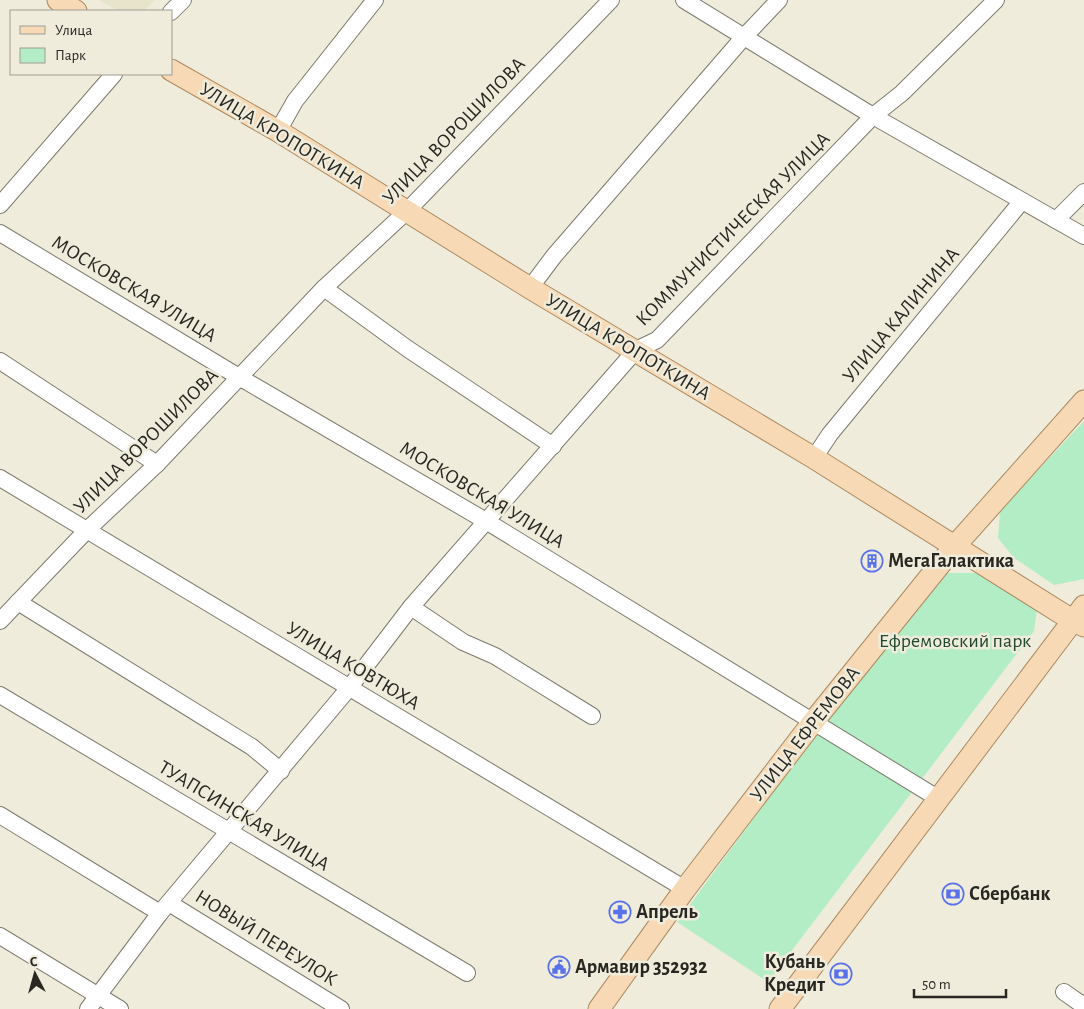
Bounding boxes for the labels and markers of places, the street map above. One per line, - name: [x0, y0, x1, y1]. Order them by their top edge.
- building icon: МегаГалактика: [860, 549, 884, 573]
- place label: МегаГалактика: [888, 551, 1015, 571]
- bank icon: Сбербанк: [941, 882, 965, 906]
- place label: Сбербанк: [969, 884, 1050, 904]
- pharmacy icon: Апрель: [608, 900, 632, 924]
- place label: Апрель: [636, 902, 698, 922]
- place label: Кубань Кредит: [764, 952, 826, 995]
- public building icon: Армавир 352932: [547, 955, 571, 979]
- place label: Армавир 352932: [575, 957, 707, 977]
- bank icon: Кубань Кредит: [829, 962, 853, 986]

